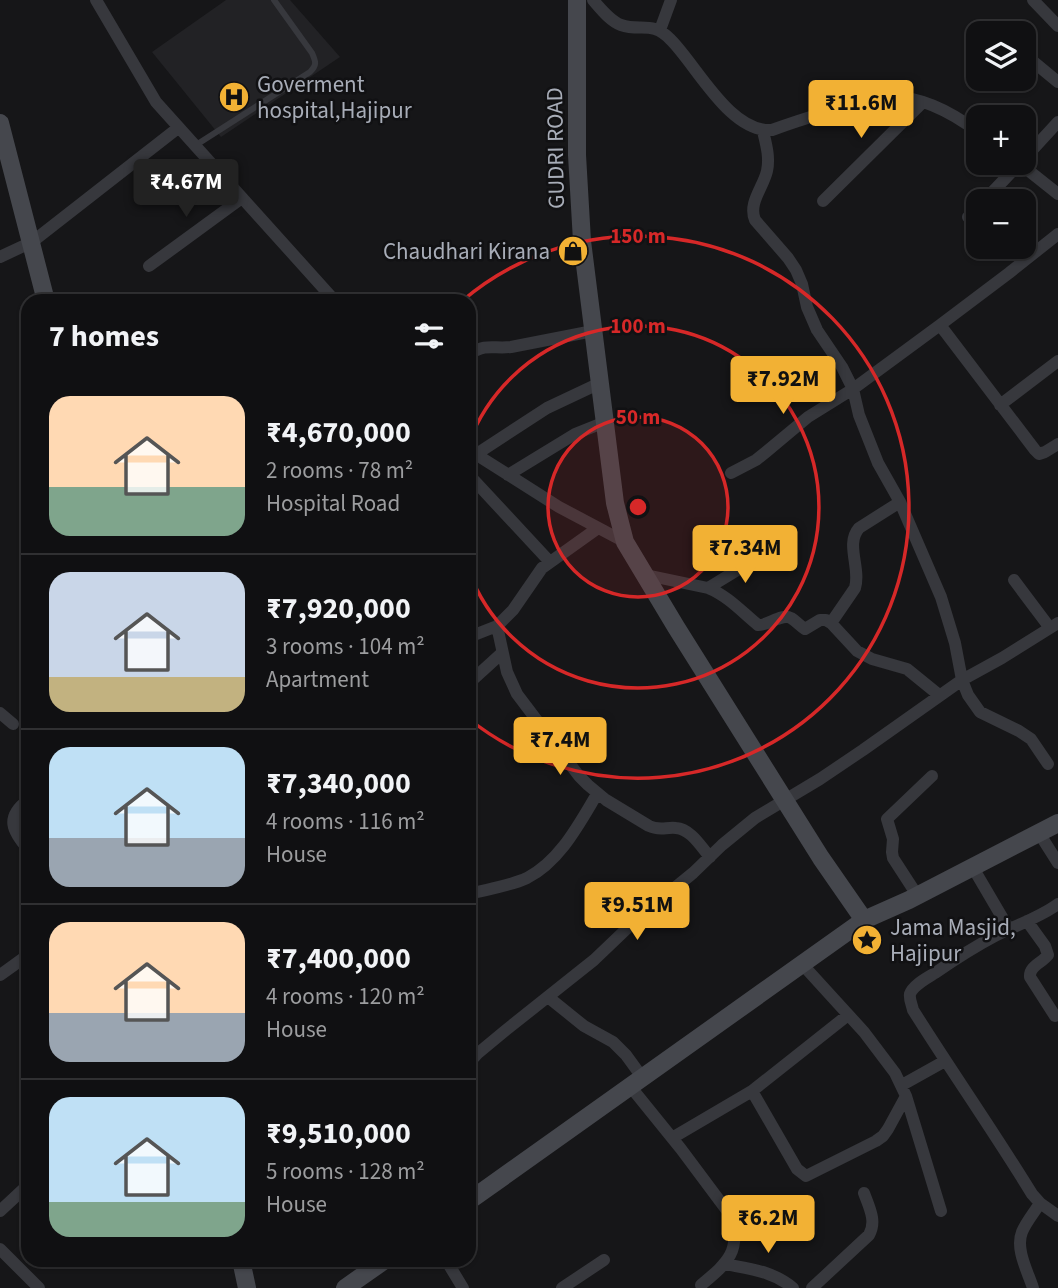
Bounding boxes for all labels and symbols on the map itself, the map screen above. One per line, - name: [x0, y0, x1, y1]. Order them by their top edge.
- place label: Goverment hospital,Hajipur: [257, 68, 413, 127]
- hospital icon: Goverment hospital,Hajipur: [217, 80, 251, 114]
- pin: ₹11.6M: [804, 80, 918, 140]
- street label: GUDRI ROAD: [538, 87, 573, 209]
- pin: ₹4.67M: [129, 160, 243, 219]
- text: 150 m: [610, 221, 666, 251]
- shop icon: Chaudhari Kirana: [556, 234, 590, 268]
- place label: Chaudhari Kirana: [383, 235, 550, 268]
- text: 100 m: [610, 311, 666, 341]
- pin: ₹7.92M: [726, 356, 840, 416]
- text: 50 m: [616, 402, 660, 432]
- centre of rings: [626, 495, 650, 519]
- pin: ₹7.34M: [688, 526, 802, 585]
- pin: ₹7.4M: [511, 718, 609, 777]
- pin: ₹9.51M: [580, 883, 694, 942]
- place label: Jama Masjid, Hajipur: [890, 911, 1016, 970]
- place icon: Jama Masjid, Hajipur: [850, 923, 884, 957]
- pin: ₹6.2M: [719, 1196, 817, 1255]

